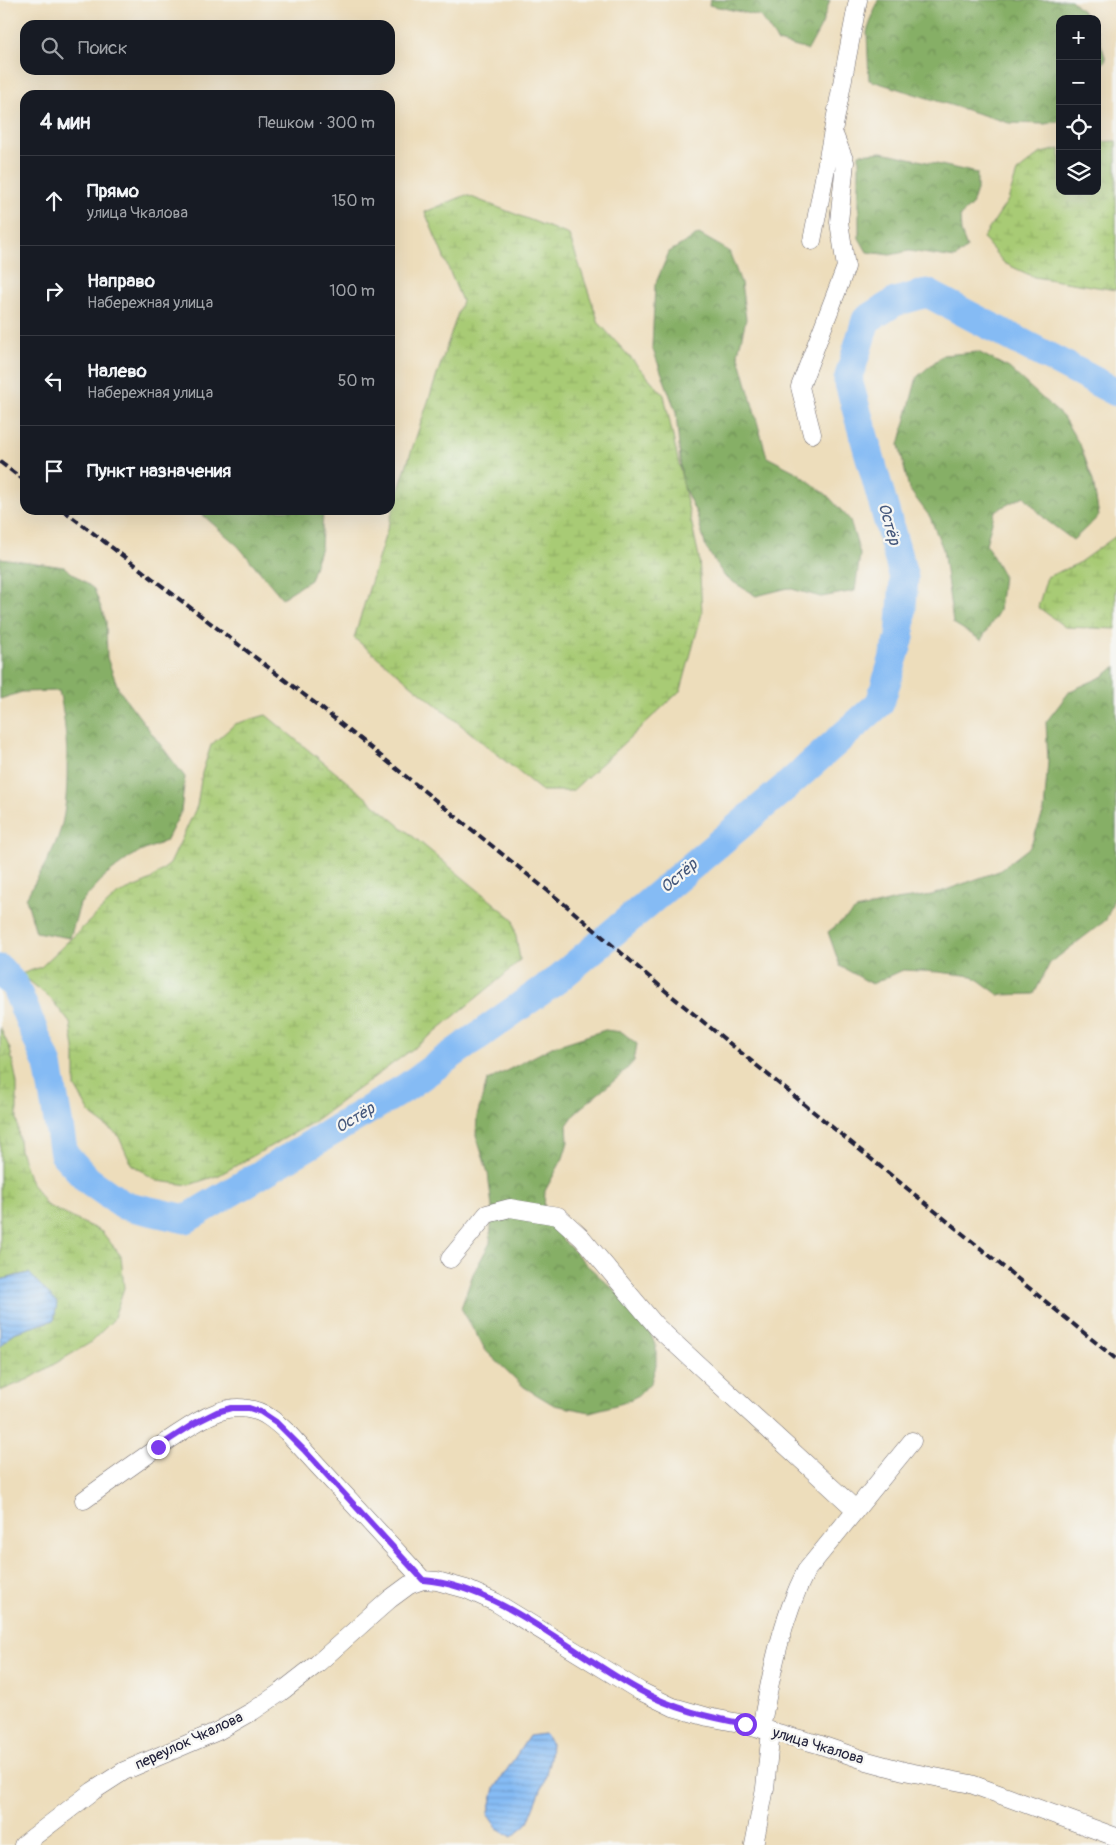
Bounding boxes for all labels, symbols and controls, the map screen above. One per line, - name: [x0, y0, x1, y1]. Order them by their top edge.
- map controls: [1056, 15, 1101, 195]
- button: +: [1056, 15, 1101, 60]
- search box: [20, 20, 395, 75]
- icon: search: [38, 34, 66, 62]
- text: Поиск: [78, 36, 128, 60]
- button: −: [1056, 60, 1101, 105]
- button: locate: [1056, 105, 1101, 150]
- text: 4 мин: [40, 109, 90, 136]
- text: Пешком · 300 m: [258, 113, 375, 133]
- button: layers: [1056, 150, 1101, 195]
- text: Прямо: [87, 179, 139, 203]
- icon: ahead: [40, 187, 68, 215]
- text: 150 m: [331, 191, 375, 211]
- text: улица Чкалова: [87, 203, 188, 223]
- text: Направо: [87, 269, 155, 293]
- icon: right: [40, 277, 68, 305]
- text: 100 m: [329, 281, 375, 301]
- text: Набережная улица: [87, 293, 213, 313]
- text: Налево: [87, 359, 147, 383]
- icon: left: [40, 367, 68, 395]
- text: 50 m: [338, 371, 375, 391]
- text: Набережная улица: [87, 383, 213, 403]
- icon: arrive: [40, 457, 68, 485]
- text: Пункт назначения: [87, 459, 231, 483]
- water label: Остёр: [874, 501, 905, 548]
- water label: Остёр: [657, 854, 703, 897]
- water label: Остёр: [332, 1098, 379, 1137]
- route end: [147, 1436, 170, 1459]
- street label: переулок Чкалова: [132, 1708, 246, 1774]
- route start: [734, 1713, 757, 1736]
- street label: улица Чкалова: [769, 1723, 866, 1769]

